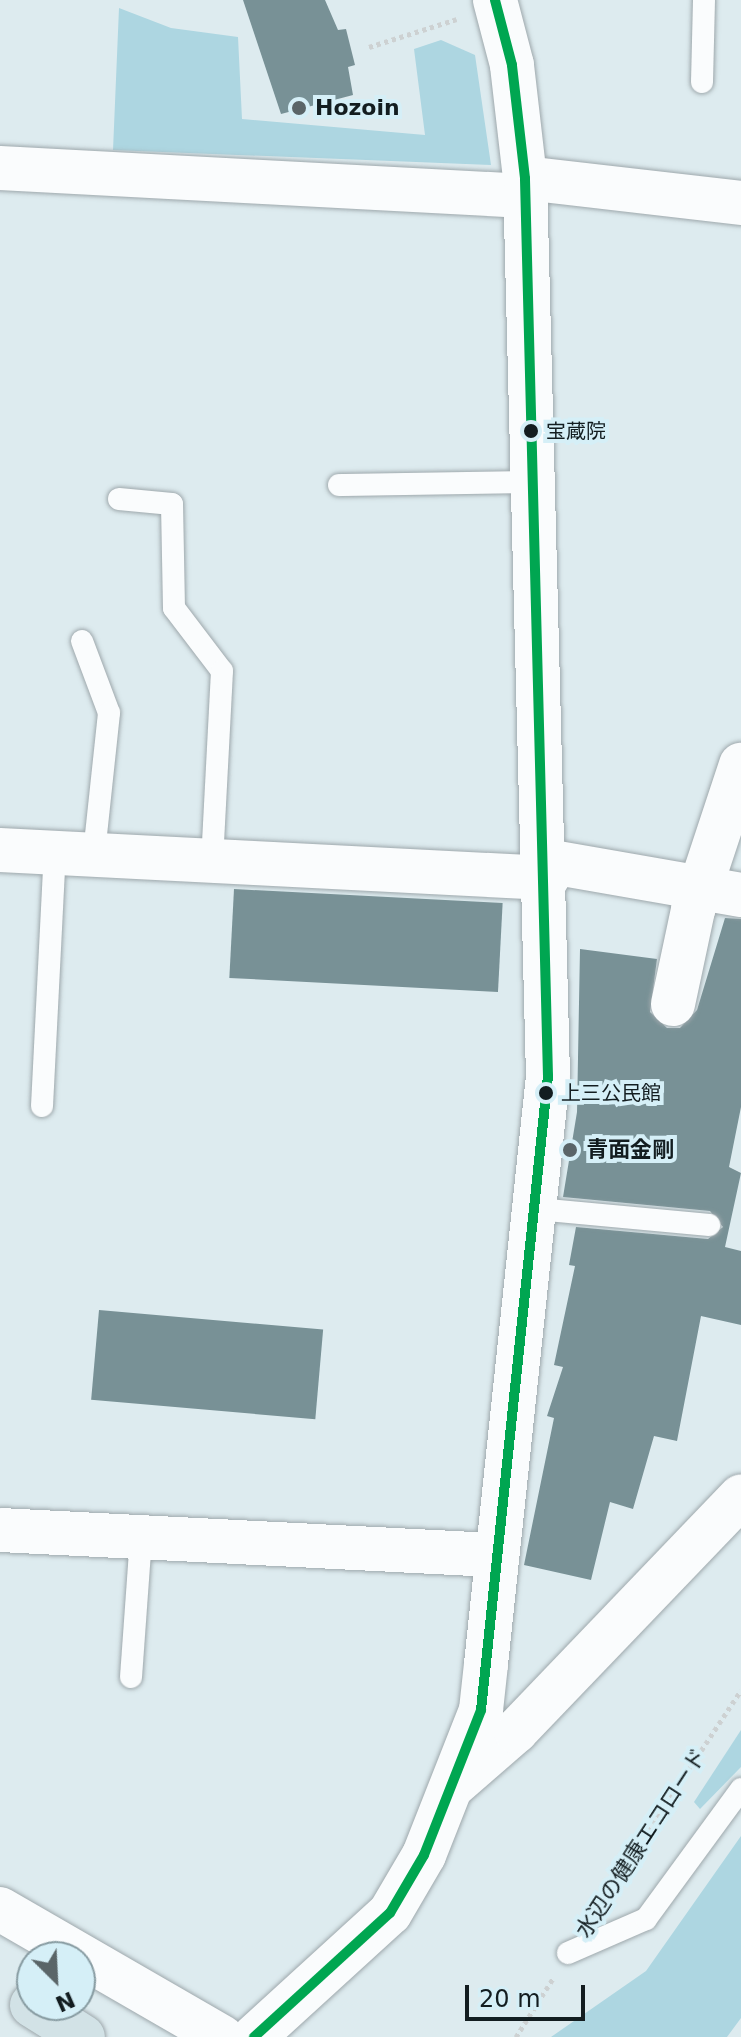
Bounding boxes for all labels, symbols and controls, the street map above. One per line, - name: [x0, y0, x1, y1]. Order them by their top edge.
- place label: Hozoin: [315, 95, 400, 121]
- marker: Hozoin: [290, 99, 308, 117]
- place label: 宝蔵院: [546, 419, 606, 443]
- marker: 宝蔵院: [523, 423, 539, 439]
- place label: 上三公民館: [561, 1081, 661, 1105]
- marker: 上三公民館: [538, 1085, 554, 1101]
- place label: 青面金剛: [586, 1137, 674, 1163]
- marker: 青面金剛: [561, 1141, 579, 1159]
- street label: 水辺の健康エコロード: [570, 1744, 712, 1942]
- north arrow: [16, 1941, 96, 2021]
- scale bar: [469, 1969, 589, 2019]
- text: 20 m: [479, 1985, 541, 2013]
- text: N: [52, 1986, 79, 2017]

